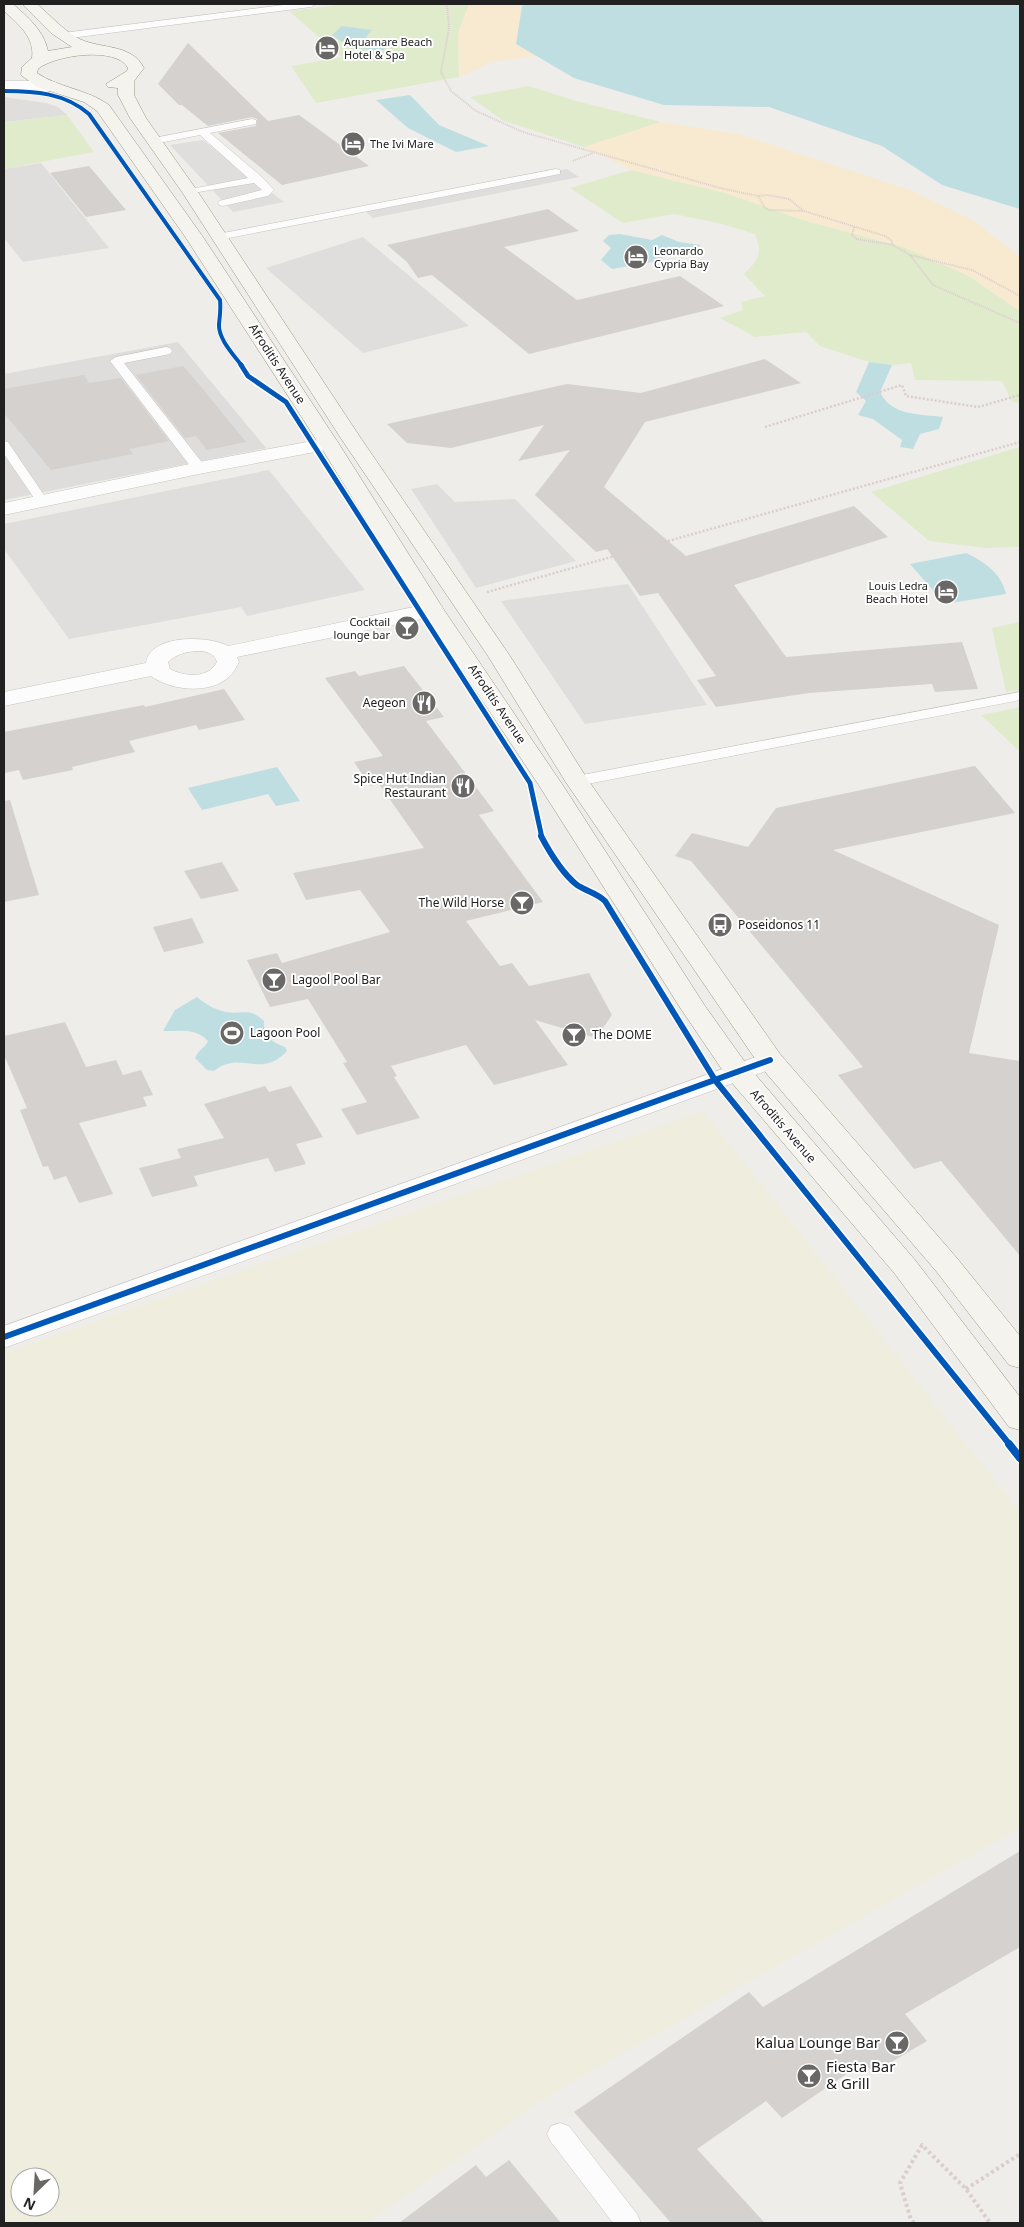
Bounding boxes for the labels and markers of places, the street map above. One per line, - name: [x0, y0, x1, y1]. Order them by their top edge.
- place label: Aquamare Beach Hotel & Spa: [344, 34, 432, 62]
- hotel icon: Aquamare Beach Hotel & Spa: [314, 35, 340, 61]
- hotel icon: The Ivi Mare: [340, 131, 366, 157]
- place label: The Ivi Mare: [370, 136, 434, 151]
- place label: Leonardo Cypria Bay: [654, 243, 709, 271]
- hotel icon: Leonardo Cypria Bay: [623, 244, 649, 270]
- place label: Louis Ledra Beach Hotel: [866, 578, 928, 606]
- hotel icon: Louis Ledra Beach Hotel: [933, 579, 959, 605]
- place label: Cocktail lounge bar: [334, 614, 390, 642]
- bar icon: Cocktail lounge bar: [394, 615, 420, 641]
- restaurant icon: Aegeon: [411, 690, 437, 716]
- place label: Aegeon: [363, 694, 406, 711]
- place label: Spice Hut Indian Restaurant: [353, 770, 447, 801]
- restaurant icon: Spice Hut Indian Restaurant: [450, 773, 476, 799]
- bar icon: The Wild Horse: [509, 890, 535, 916]
- place label: The Wild Horse: [419, 894, 504, 911]
- bus stop icon: Poseidonos 11: [707, 912, 733, 938]
- place label: Poseidonos 11: [738, 916, 820, 933]
- bar icon: Lagool Pool Bar: [261, 967, 287, 993]
- place label: Lagool Pool Bar: [292, 971, 381, 988]
- sports icon: Lagoon Pool: [219, 1020, 245, 1046]
- bar icon: The DOME: [561, 1022, 587, 1048]
- place label: Lagoon Pool: [250, 1024, 320, 1041]
- place label: The DOME: [592, 1026, 652, 1043]
- bar icon: Kalua Lounge Bar: [884, 2030, 910, 2056]
- place label: Kalua Lounge Bar: [755, 2032, 880, 2052]
- place label: Fiesta Bar & Grill: [826, 2056, 895, 2093]
- bar icon: Fiesta Bar & Grill: [796, 2063, 822, 2089]

